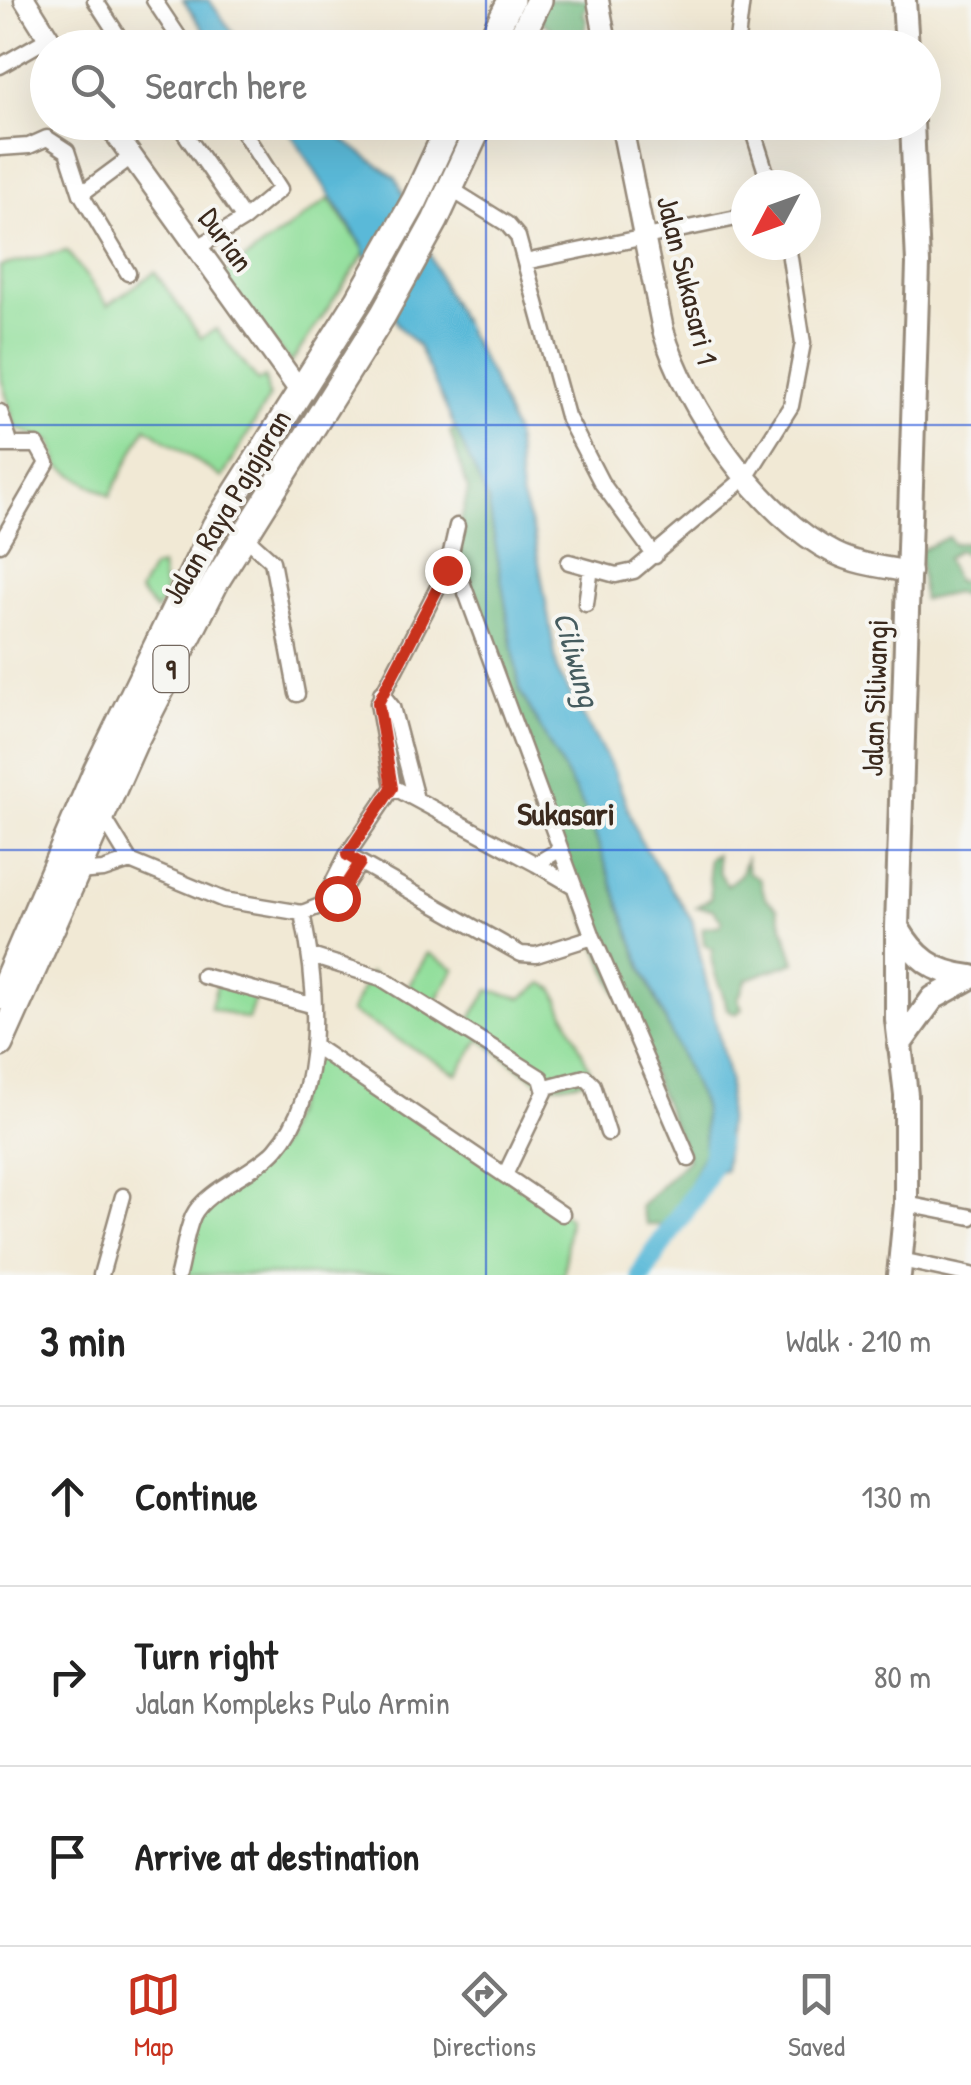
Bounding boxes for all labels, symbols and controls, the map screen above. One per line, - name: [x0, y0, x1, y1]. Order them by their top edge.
- search box: [30, 30, 941, 140]
- icon: search: [65, 58, 120, 113]
- text: Search here: [145, 59, 307, 111]
- north arrow: [731, 170, 821, 260]
- street label: Jalan Sukasari 1: [648, 191, 728, 368]
- street label: Durian: [190, 199, 264, 279]
- street label: Jalan Raya Pajajaran: [152, 402, 300, 611]
- route end: [425, 548, 471, 594]
- water label: Ciliwung: [543, 606, 612, 713]
- street label: Jalan Siliwangi: [851, 619, 897, 777]
- road number: 9: [154, 646, 188, 692]
- district label: Sukasari: [517, 792, 615, 835]
- route start: [315, 876, 361, 922]
- text: 3 min: [40, 1312, 125, 1369]
- text: Walk · 210 m: [786, 1319, 931, 1362]
- icon: ahead: [40, 1469, 95, 1524]
- text: Continue: [135, 1470, 257, 1522]
- text: 130 m: [862, 1475, 931, 1518]
- text: Turn right: [135, 1629, 278, 1681]
- icon: right: [40, 1649, 95, 1704]
- text: 80 m: [874, 1655, 931, 1698]
- text: Jalan Kompleks Pulo Armin: [135, 1681, 450, 1724]
- icon: arrive: [40, 1829, 95, 1884]
- text: Arrive at destination: [135, 1830, 419, 1882]
- tab: Map: [126, 1967, 181, 2065]
- tab: Directions: [433, 1967, 536, 2065]
- tab: Saved: [788, 1967, 845, 2065]

